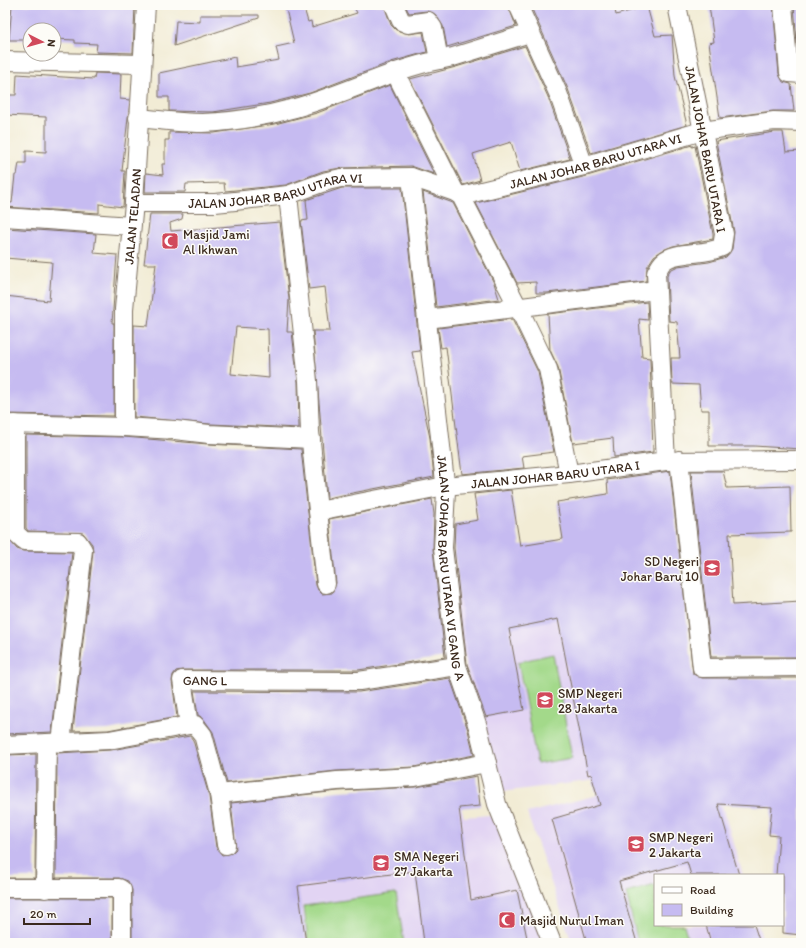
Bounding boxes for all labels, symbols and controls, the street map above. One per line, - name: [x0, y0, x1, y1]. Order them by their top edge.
- north arrow: [22, 22, 62, 62]
- text: N: [45, 39, 58, 47]
- street label: JALAN JOHAR BARU UTARA I: [682, 64, 729, 234]
- street label: JALAN JOHAR BARU UTARA VI: [508, 131, 683, 192]
- street label: JALAN TELADAN: [121, 168, 144, 265]
- street label: JALAN JOHAR BARU UTARA VI: [188, 171, 363, 211]
- place label: Masjid Jami Al Ikhwan: [183, 227, 250, 257]
- mosque icon: Masjid Jami Al Ikhwan: [160, 231, 180, 251]
- street label: JALAN JOHAR BARU UTARA VI GANG A: [434, 454, 469, 683]
- street label: JALAN JOHAR BARU UTARA I: [470, 458, 641, 491]
- place label: SD Negeri Johar Baru 10: [621, 554, 699, 584]
- school or university icon: SD Negeri Johar Baru 10: [702, 558, 722, 578]
- street label: GANG L: [183, 673, 228, 688]
- place label: SMP Negeri 28 Jakarta: [558, 686, 622, 716]
- school or university icon: SMP Negeri 28 Jakarta: [535, 690, 555, 710]
- place label: SMP Negeri 2 Jakarta: [649, 830, 713, 860]
- school or university icon: SMP Negeri 2 Jakarta: [626, 834, 646, 854]
- place label: SMA Negeri 27 Jakarta: [394, 849, 459, 879]
- school or university icon: SMA Negeri 27 Jakarta: [371, 853, 391, 873]
- legend: [654, 874, 784, 926]
- text: Road: [690, 883, 716, 897]
- scale bar: [24, 900, 90, 926]
- text: Building: [690, 903, 734, 917]
- text: 20 m: [30, 907, 57, 921]
- mosque icon: Masjid Nurul Iman: [497, 910, 517, 930]
- place label: Masjid Nurul Iman: [520, 913, 624, 928]

